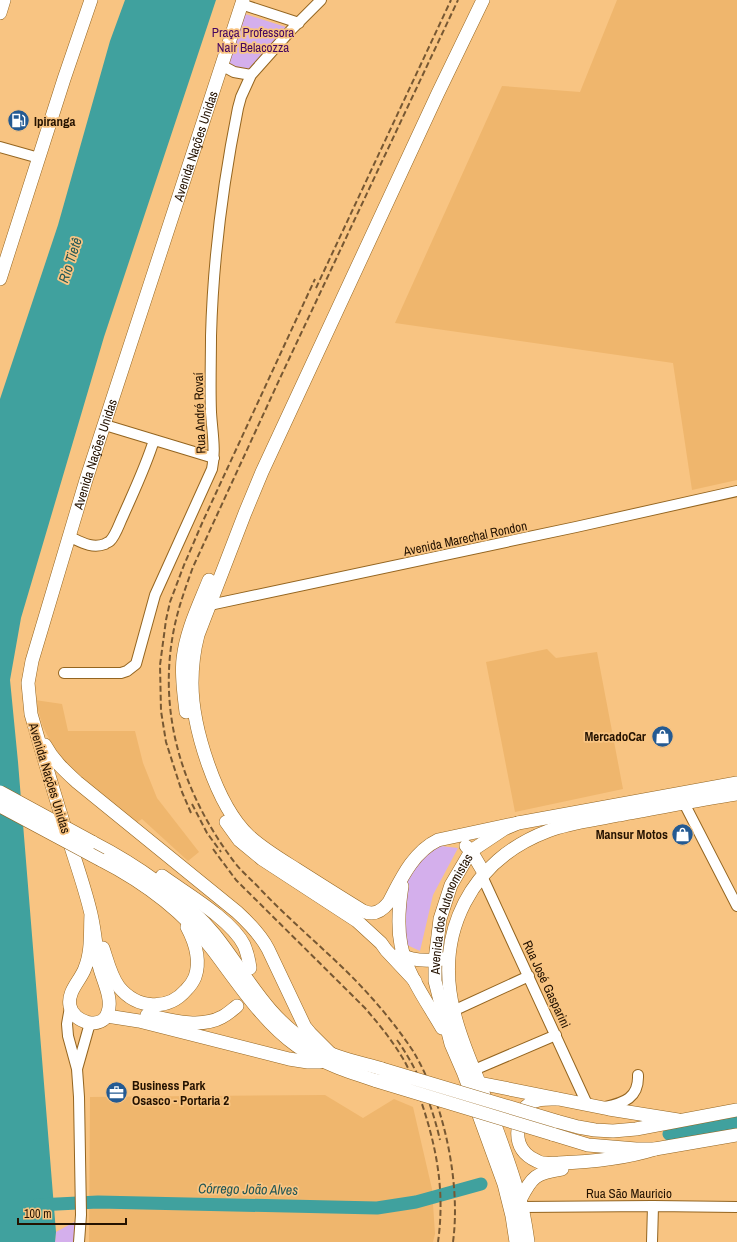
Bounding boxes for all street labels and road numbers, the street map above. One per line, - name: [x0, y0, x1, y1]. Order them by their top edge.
- street label: Avenida Nações Unidas: [169, 89, 222, 204]
- street label: Rua André Rovaí: [190, 371, 209, 454]
- street label: Avenida Nações Unidas: [69, 397, 121, 512]
- street label: Avenida Marechal Rondon: [401, 517, 529, 560]
- street label: Avenida Nações Unidas: [24, 720, 74, 836]
- street label: Avenida dos Autonomistas: [427, 850, 477, 975]
- street label: Rua José Gasparini: [519, 938, 574, 1031]
- street label: Rua São Mauricio: [586, 1185, 672, 1202]

